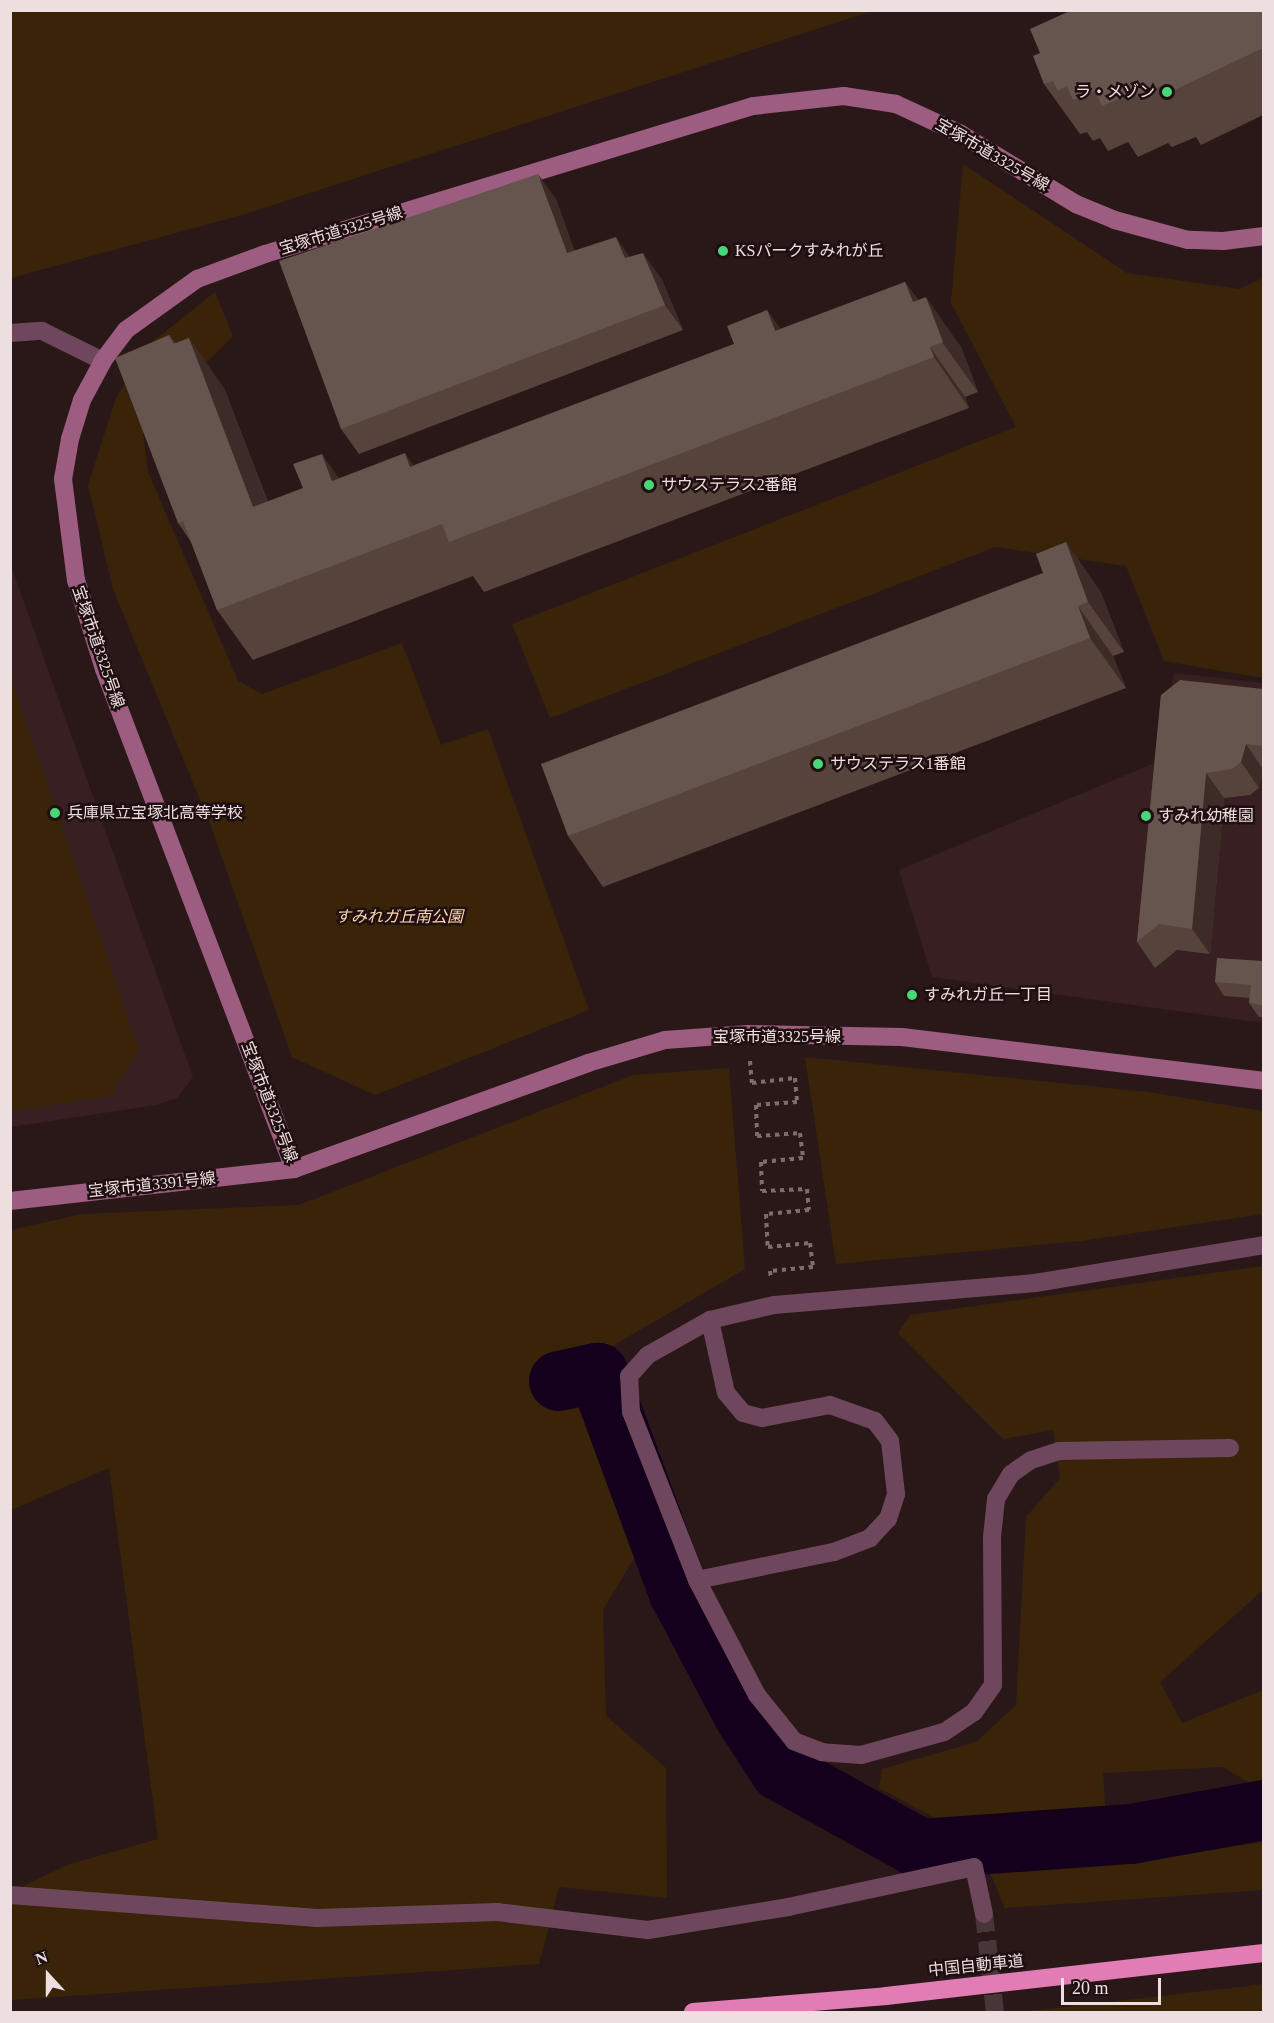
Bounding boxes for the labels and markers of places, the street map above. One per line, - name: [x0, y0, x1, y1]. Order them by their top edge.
- place label: ラ・メゾン: [1075, 82, 1155, 102]
- marker: ラ・メゾン: [1160, 85, 1174, 99]
- place label: KSパークすみれが丘: [735, 241, 883, 261]
- marker: KSパークすみれが丘: [716, 244, 730, 258]
- place label: サウステラス2番館: [661, 475, 797, 495]
- marker: サウステラス2番館: [642, 478, 656, 492]
- place label: サウステラス1番館: [830, 754, 966, 774]
- marker: サウステラス1番館: [811, 757, 825, 771]
- place label: 兵庫県立宝塚北高等学校: [67, 803, 243, 823]
- marker: 兵庫県立宝塚北高等学校: [48, 806, 62, 820]
- place label: すみれ幼稚園: [1158, 806, 1254, 826]
- marker: すみれ幼稚園: [1139, 809, 1153, 823]
- place label: すみれガ丘一丁目: [924, 985, 1052, 1005]
- marker: すみれガ丘一丁目: [905, 988, 919, 1002]

